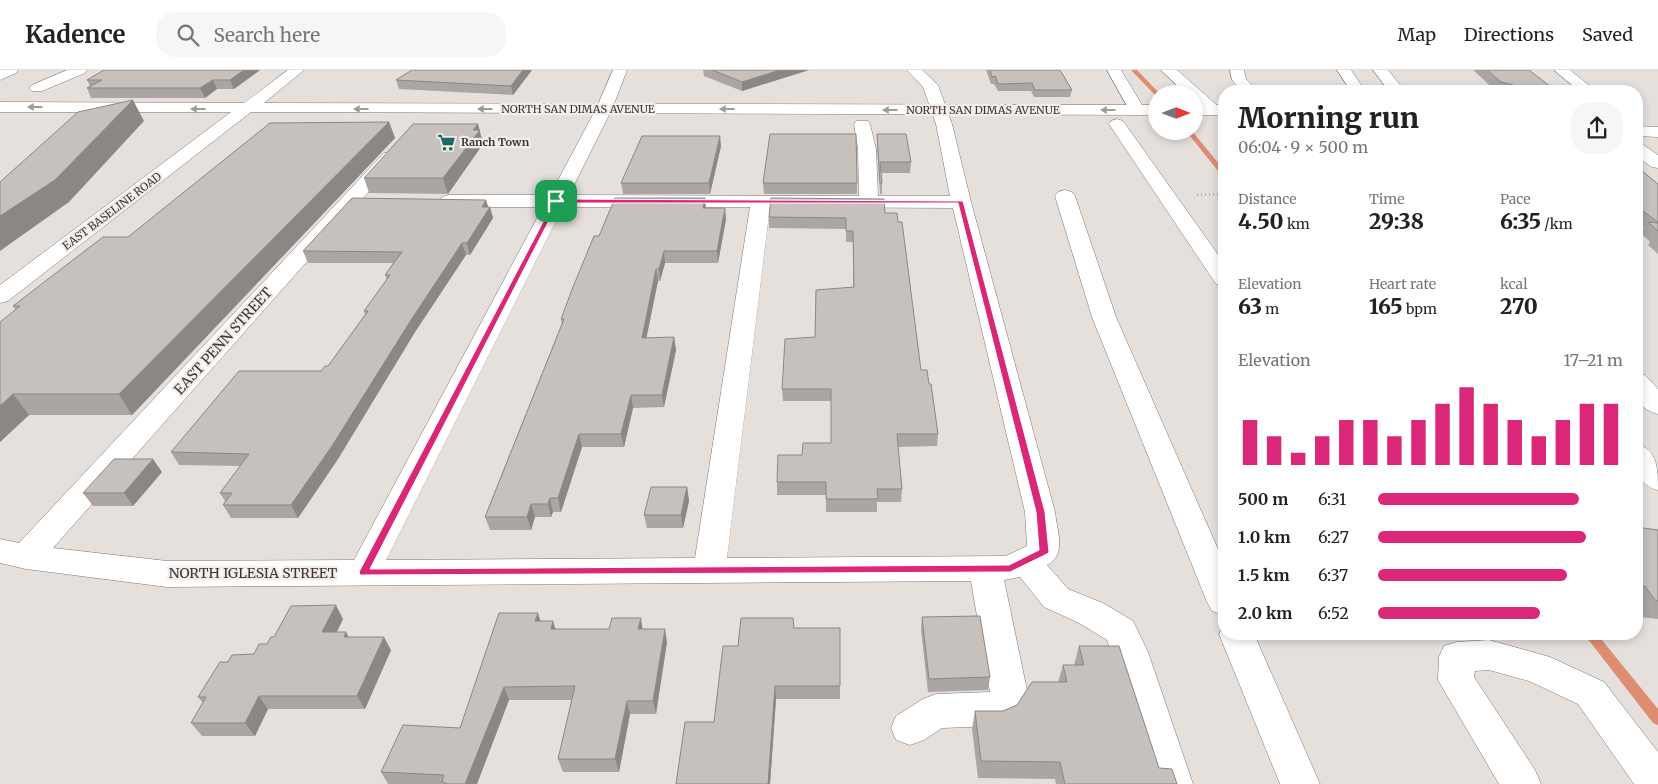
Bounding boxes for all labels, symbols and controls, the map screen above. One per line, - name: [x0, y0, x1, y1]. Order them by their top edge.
- search box: [156, 12, 506, 57]
- text: Kadence: [25, 19, 126, 50]
- icon: search: [174, 21, 202, 49]
- text: Search here: [214, 23, 320, 47]
- text: Map: [1398, 23, 1436, 46]
- text: Directions: [1464, 23, 1554, 46]
- text: Saved: [1582, 23, 1633, 46]
- north arrow: [1148, 85, 1202, 140]
- map controls: [1148, 85, 1203, 140]
- text: Morning run: [1238, 100, 1419, 136]
- street label: NORTH SAN DIMAS AVENUE: [501, 102, 655, 116]
- button: share: [1571, 102, 1623, 154]
- one-way arrow: [27, 103, 43, 111]
- street label: NORTH SAN DIMAS AVENUE: [906, 103, 1060, 117]
- one-way arrow: [190, 105, 206, 113]
- one-way arrow: [353, 105, 369, 113]
- one-way arrow: [477, 105, 493, 113]
- one-way arrow: [719, 105, 735, 113]
- one-way arrow: [881, 106, 897, 114]
- one-way arrow: [1099, 106, 1115, 114]
- supermarket icon: Ranch Town: [437, 132, 457, 152]
- place label: Ranch Town: [461, 135, 530, 149]
- text: 06:04 · 9 × 500 m: [1238, 137, 1368, 157]
- street label: EAST BASELINE ROAD: [60, 169, 164, 253]
- pin: [535, 180, 577, 222]
- icon: arrive: [542, 187, 570, 215]
- text: Distance: [1238, 190, 1297, 208]
- text: Time: [1369, 190, 1405, 208]
- text: Pace: [1500, 190, 1531, 208]
- text: 4.50: [1238, 208, 1284, 235]
- text: 29:38: [1369, 208, 1424, 235]
- text: 6:35: [1500, 208, 1541, 235]
- text: km: [1284, 215, 1310, 233]
- text: /km: [1541, 215, 1573, 233]
- text: Elevation: [1238, 275, 1302, 293]
- text: Heart rate: [1369, 275, 1436, 293]
- text: kcal: [1500, 275, 1528, 293]
- street label: EAST PENN STREET: [170, 283, 276, 398]
- text: 63: [1238, 293, 1262, 320]
- text: 165: [1369, 293, 1403, 320]
- text: 270: [1500, 293, 1538, 320]
- text: m: [1262, 300, 1279, 318]
- text: bpm: [1403, 300, 1437, 318]
- text: Elevation: [1238, 350, 1311, 370]
- text: 17–21 m: [1564, 350, 1623, 370]
- text: 500 m: [1238, 489, 1288, 509]
- text: 6:31: [1318, 489, 1346, 509]
- text: 1.0 km: [1238, 527, 1291, 547]
- text: 6:27: [1318, 527, 1349, 547]
- street label: NORTH IGLESIA STREET: [169, 564, 338, 582]
- text: 1.5 km: [1238, 565, 1290, 585]
- text: 6:37: [1318, 565, 1348, 585]
- text: 2.0 km: [1238, 603, 1292, 623]
- text: 6:52: [1318, 603, 1349, 623]

